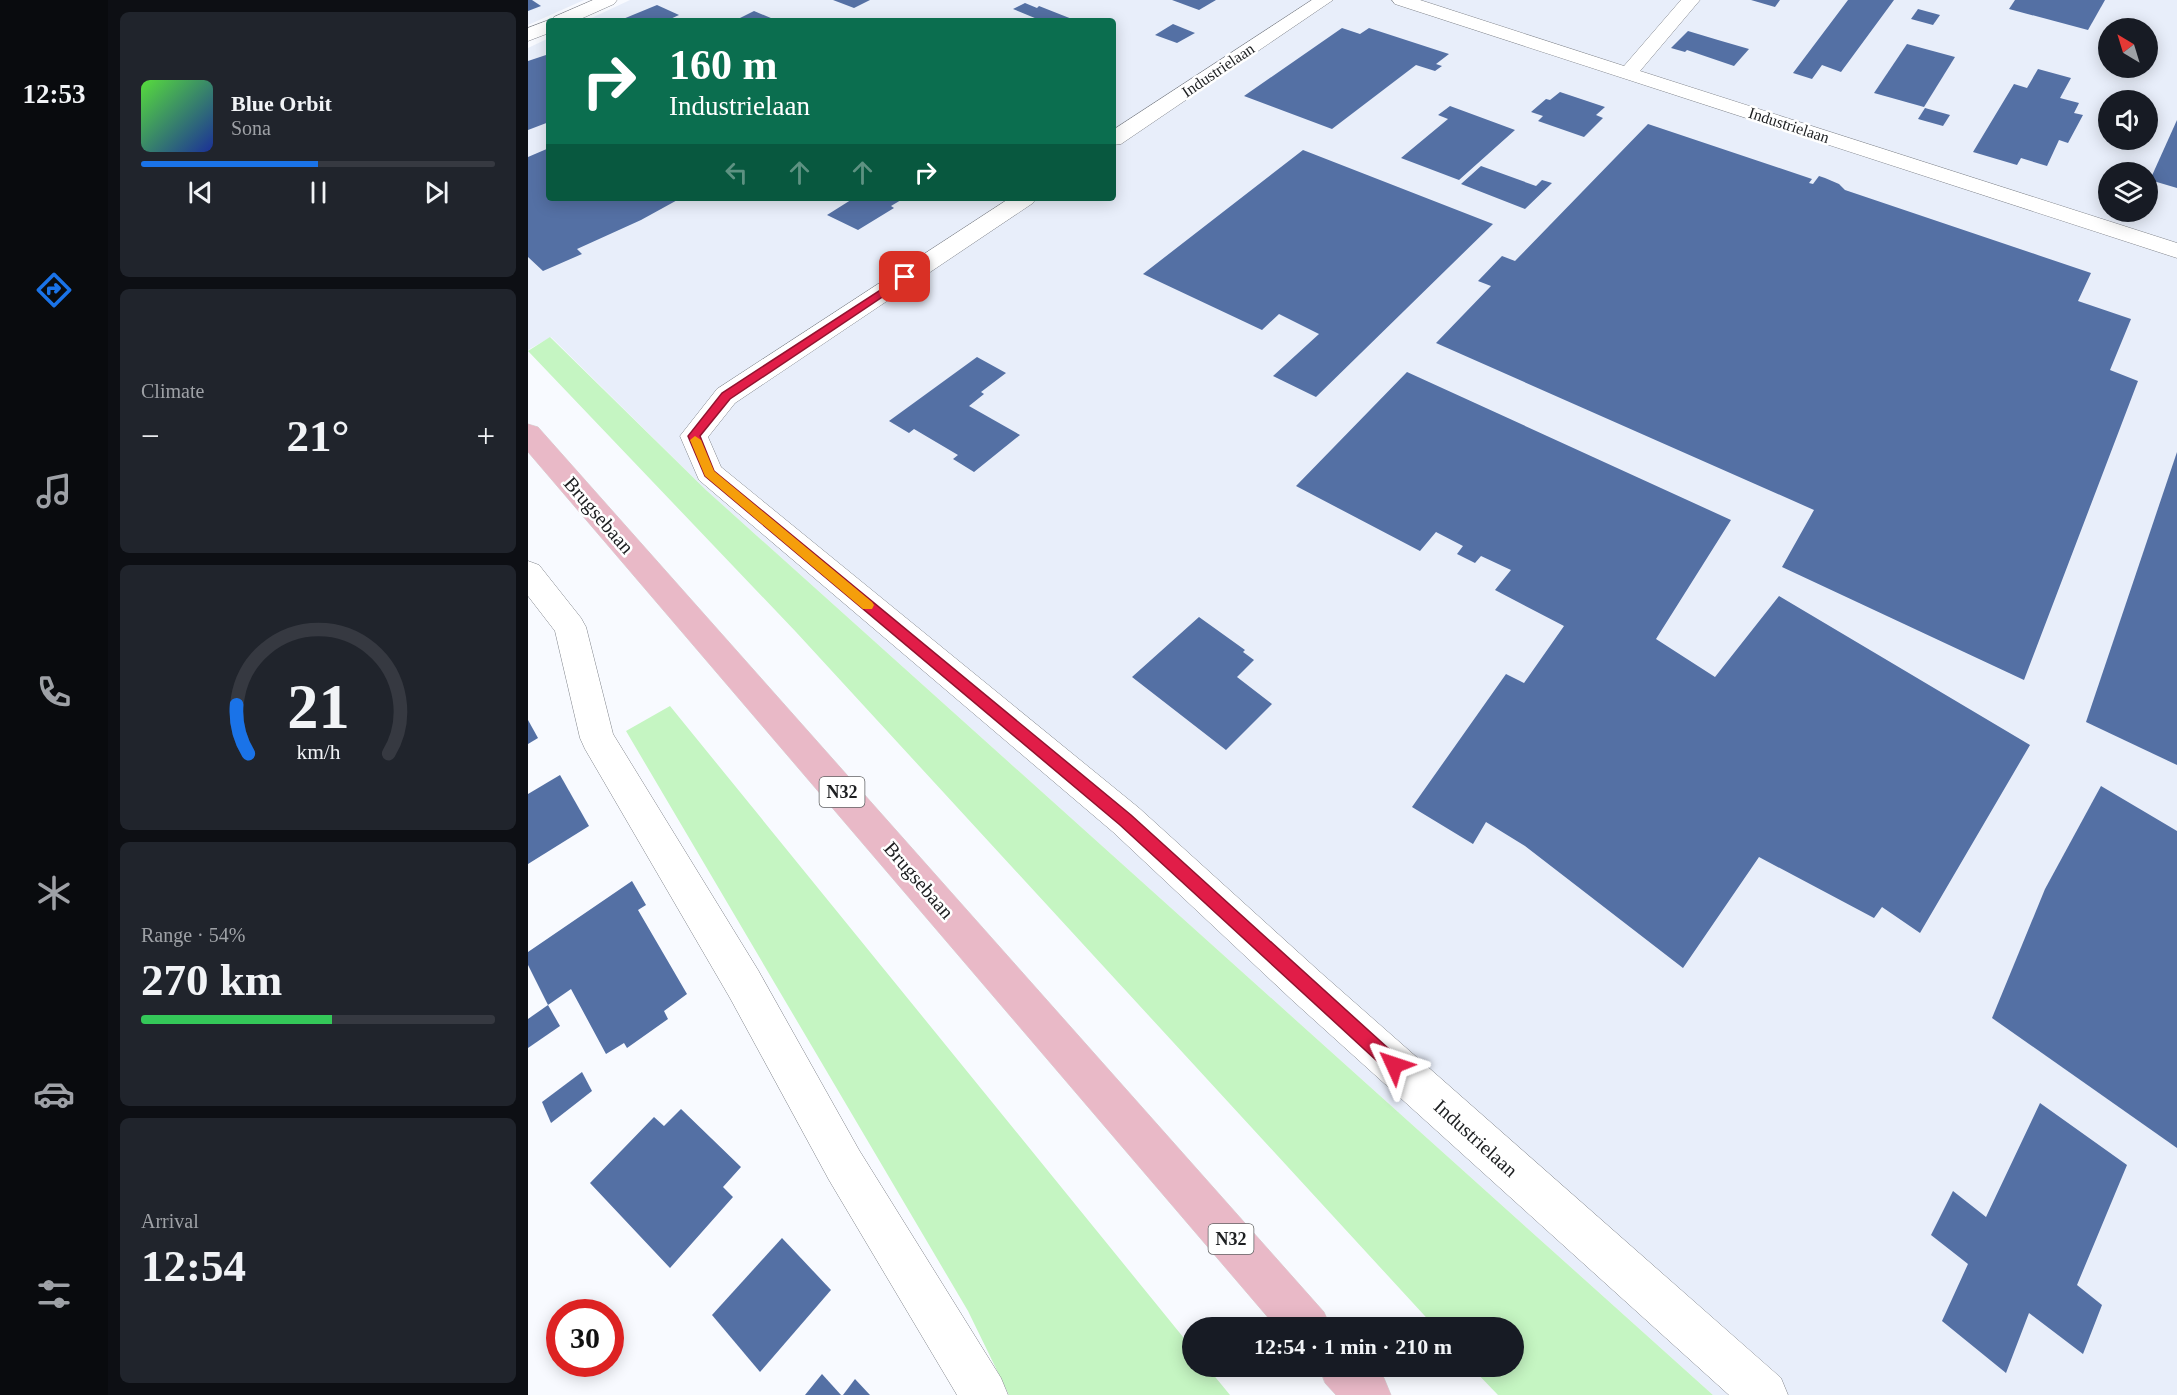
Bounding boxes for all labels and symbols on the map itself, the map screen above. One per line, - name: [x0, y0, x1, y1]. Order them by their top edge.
- north arrow: [2098, 18, 2158, 78]
- street label: Industrielaan: [1179, 40, 1257, 100]
- street label: Industrielaan: [1747, 104, 1831, 146]
- pin: [879, 251, 930, 302]
- street label: Brugsebaan: [559, 472, 638, 559]
- road number: N32: [820, 777, 864, 807]
- street label: Brugsebaan: [879, 837, 958, 924]
- position arrow: [1362, 1033, 1426, 1097]
- street label: Industrielaan: [1430, 1095, 1522, 1181]
- road number: N32: [1208, 1224, 1254, 1254]
- speed limit sign: 30: [546, 1299, 624, 1377]

